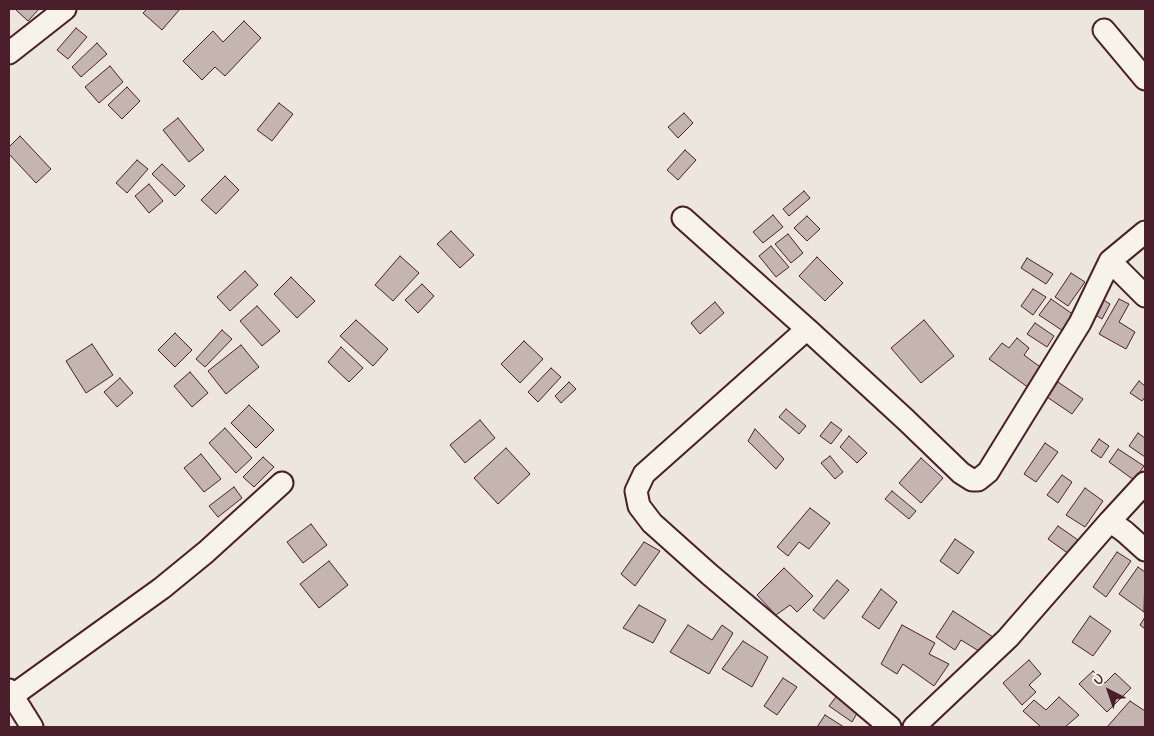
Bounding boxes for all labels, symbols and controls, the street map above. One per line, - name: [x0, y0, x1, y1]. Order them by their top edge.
- north arrow: [1084, 666, 1134, 716]
- text: U: [1090, 670, 1108, 689]

